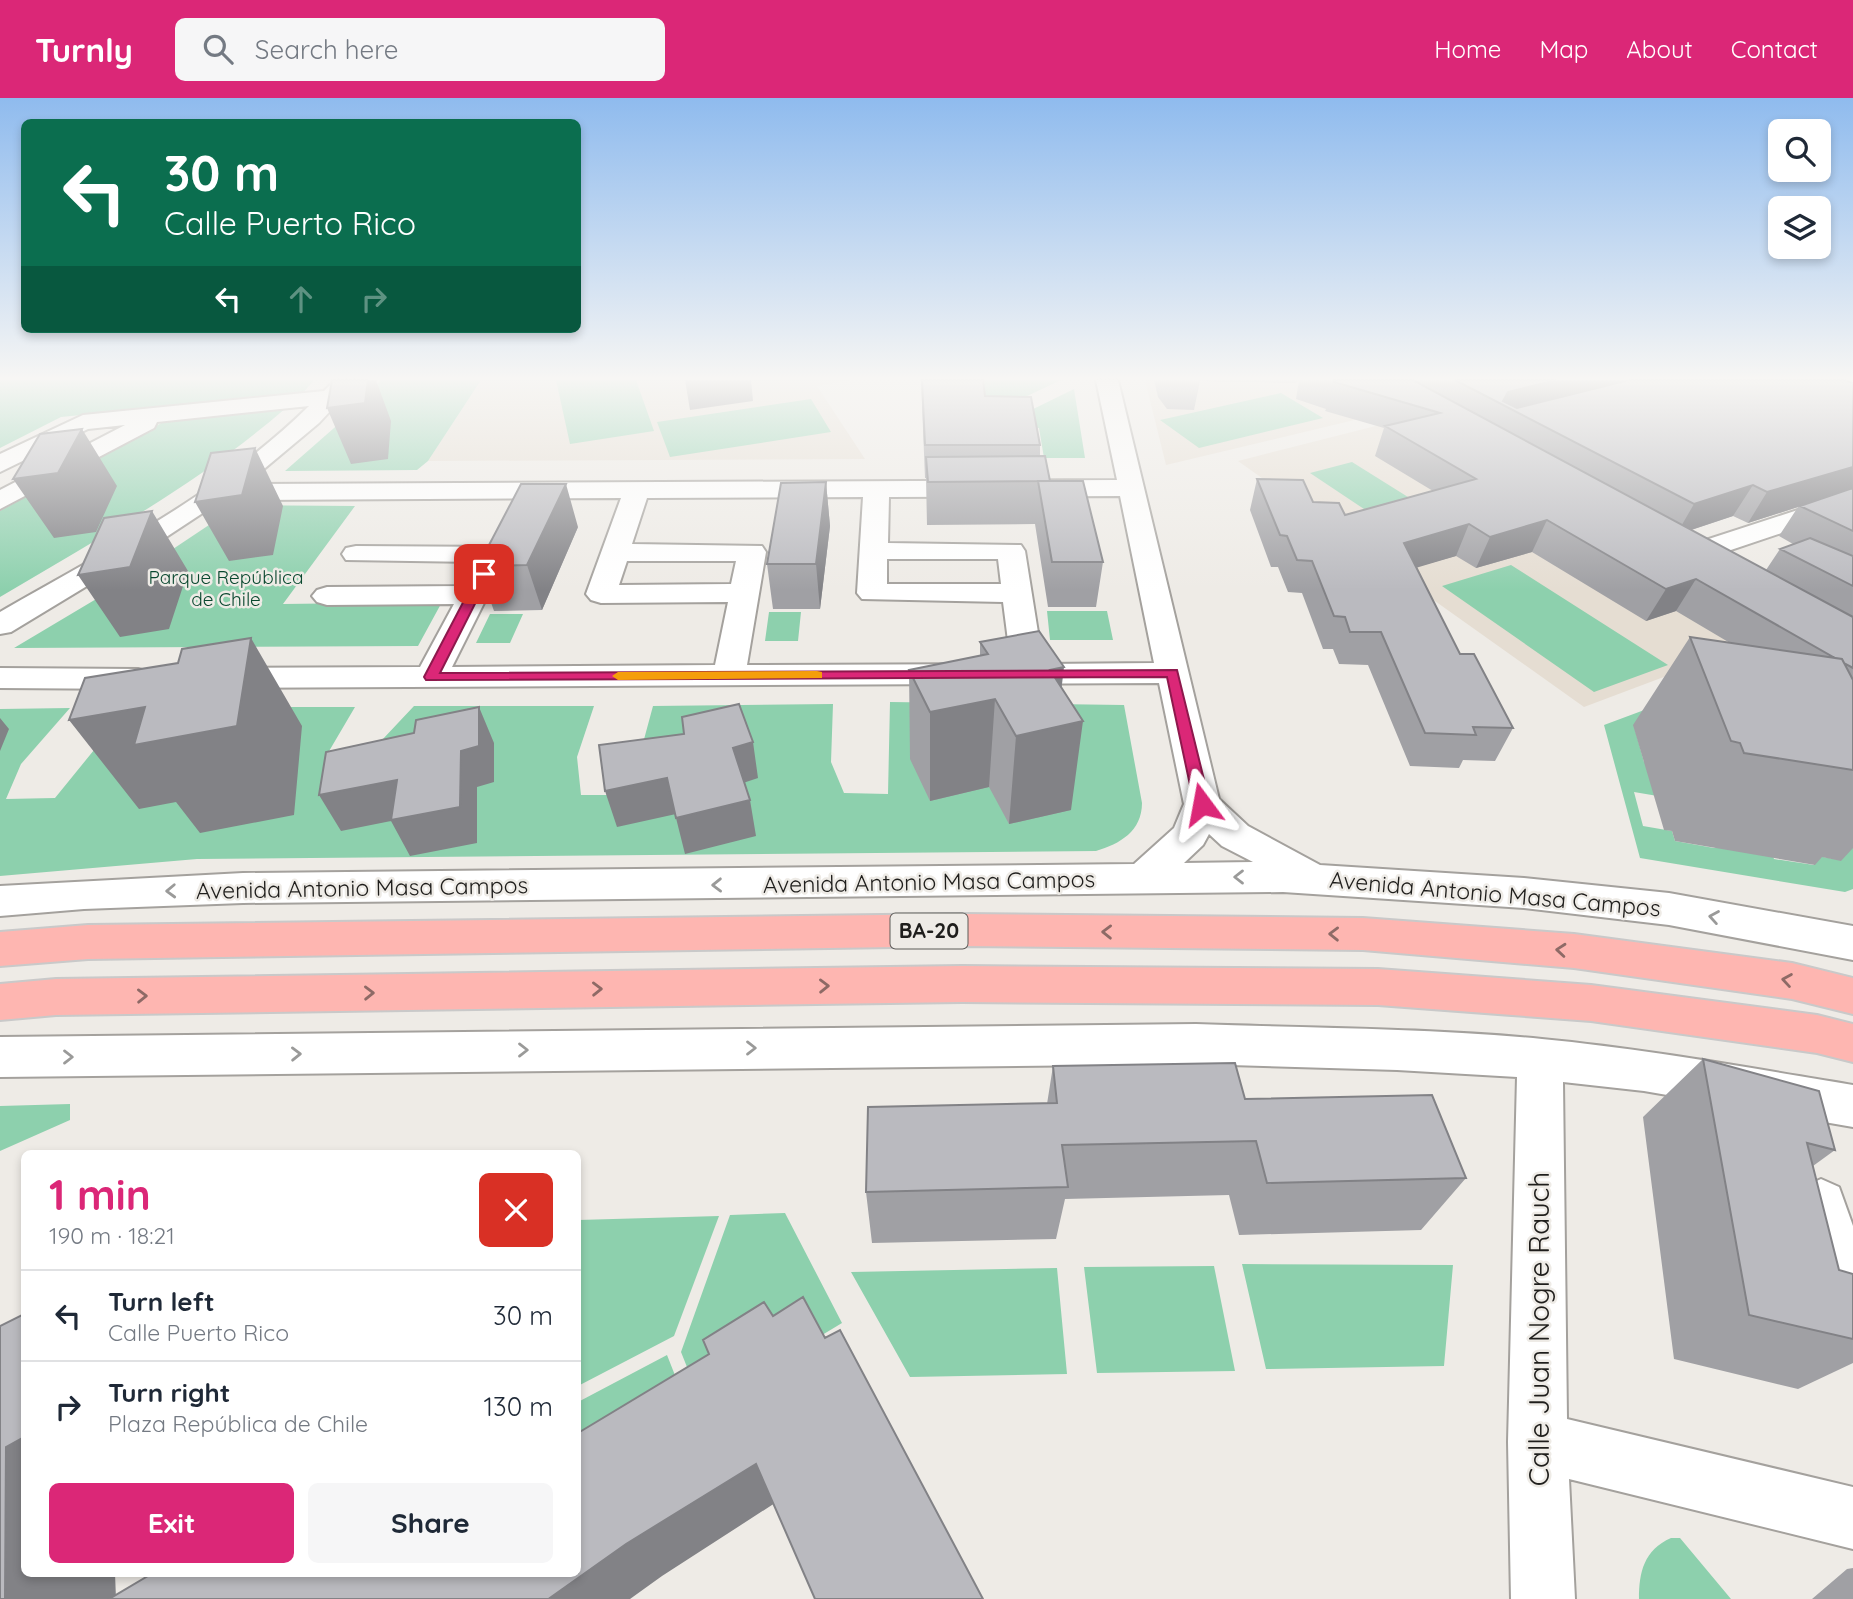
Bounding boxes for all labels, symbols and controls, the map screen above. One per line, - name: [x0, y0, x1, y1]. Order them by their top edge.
- search box: [175, 18, 665, 81]
- text: Turnly: [35, 29, 133, 70]
- icon: search: [199, 30, 237, 68]
- text: Search here: [255, 33, 398, 66]
- text: Home: [1434, 34, 1501, 64]
- text: Map: [1539, 34, 1588, 64]
- text: About: [1626, 34, 1693, 64]
- text: Contact: [1731, 34, 1818, 64]
- map controls: [1768, 119, 1831, 259]
- button: search: [1768, 119, 1831, 182]
- text: 30 m: [164, 142, 279, 203]
- icon: left: [49, 147, 140, 238]
- button: layers: [1768, 196, 1831, 259]
- text: Calle Puerto Rico: [164, 203, 416, 243]
- icon: left: [209, 280, 247, 318]
- icon: ahead: [282, 280, 320, 318]
- icon: right: [355, 280, 393, 318]
- pin: [454, 544, 514, 604]
- icon: arrive: [465, 555, 503, 593]
- park label: Parque República de Chile: [149, 565, 303, 611]
- position arrow: [1165, 767, 1239, 841]
- street label: Avenida Antonio Masa Campos: [763, 864, 1095, 899]
- street label: Avenida Antonio Masa Campos: [1328, 865, 1662, 922]
- one-way arrow: [1233, 869, 1243, 885]
- street label: Avenida Antonio Masa Campos: [196, 870, 528, 905]
- one-way arrow: [711, 877, 722, 893]
- one-way arrow: [165, 883, 176, 898]
- one-way arrow: [1708, 910, 1720, 925]
- road number: BA-20: [890, 914, 968, 948]
- one-way arrow: [1101, 924, 1112, 939]
- one-way arrow: [1329, 926, 1340, 941]
- one-way arrow: [1555, 943, 1566, 958]
- one-way arrow: [1781, 973, 1792, 988]
- one-way arrow: [819, 978, 830, 994]
- one-way arrow: [592, 981, 602, 997]
- one-way arrow: [364, 985, 375, 1000]
- one-way arrow: [137, 988, 147, 1004]
- one-way arrow: [746, 1040, 756, 1056]
- one-way arrow: [518, 1042, 529, 1057]
- one-way arrow: [291, 1046, 301, 1062]
- one-way arrow: [63, 1049, 74, 1065]
- text: 1 min: [49, 1168, 151, 1221]
- street label: Calle Juan Nogre Rauch: [1521, 1172, 1556, 1486]
- button: close: [479, 1173, 553, 1247]
- text: 190 m · 18:21: [49, 1221, 175, 1250]
- text: Turn left: [108, 1285, 215, 1318]
- icon: left: [49, 1297, 87, 1335]
- text: 30 m: [493, 1299, 553, 1332]
- text: Calle Puerto Rico: [108, 1318, 289, 1347]
- text: Turn right: [108, 1376, 230, 1409]
- icon: right: [49, 1388, 87, 1426]
- text: 130 m: [483, 1390, 553, 1423]
- text: Plaza República de Chile: [108, 1409, 368, 1438]
- button: Exit: [49, 1483, 294, 1563]
- button: Share: [308, 1483, 553, 1563]

